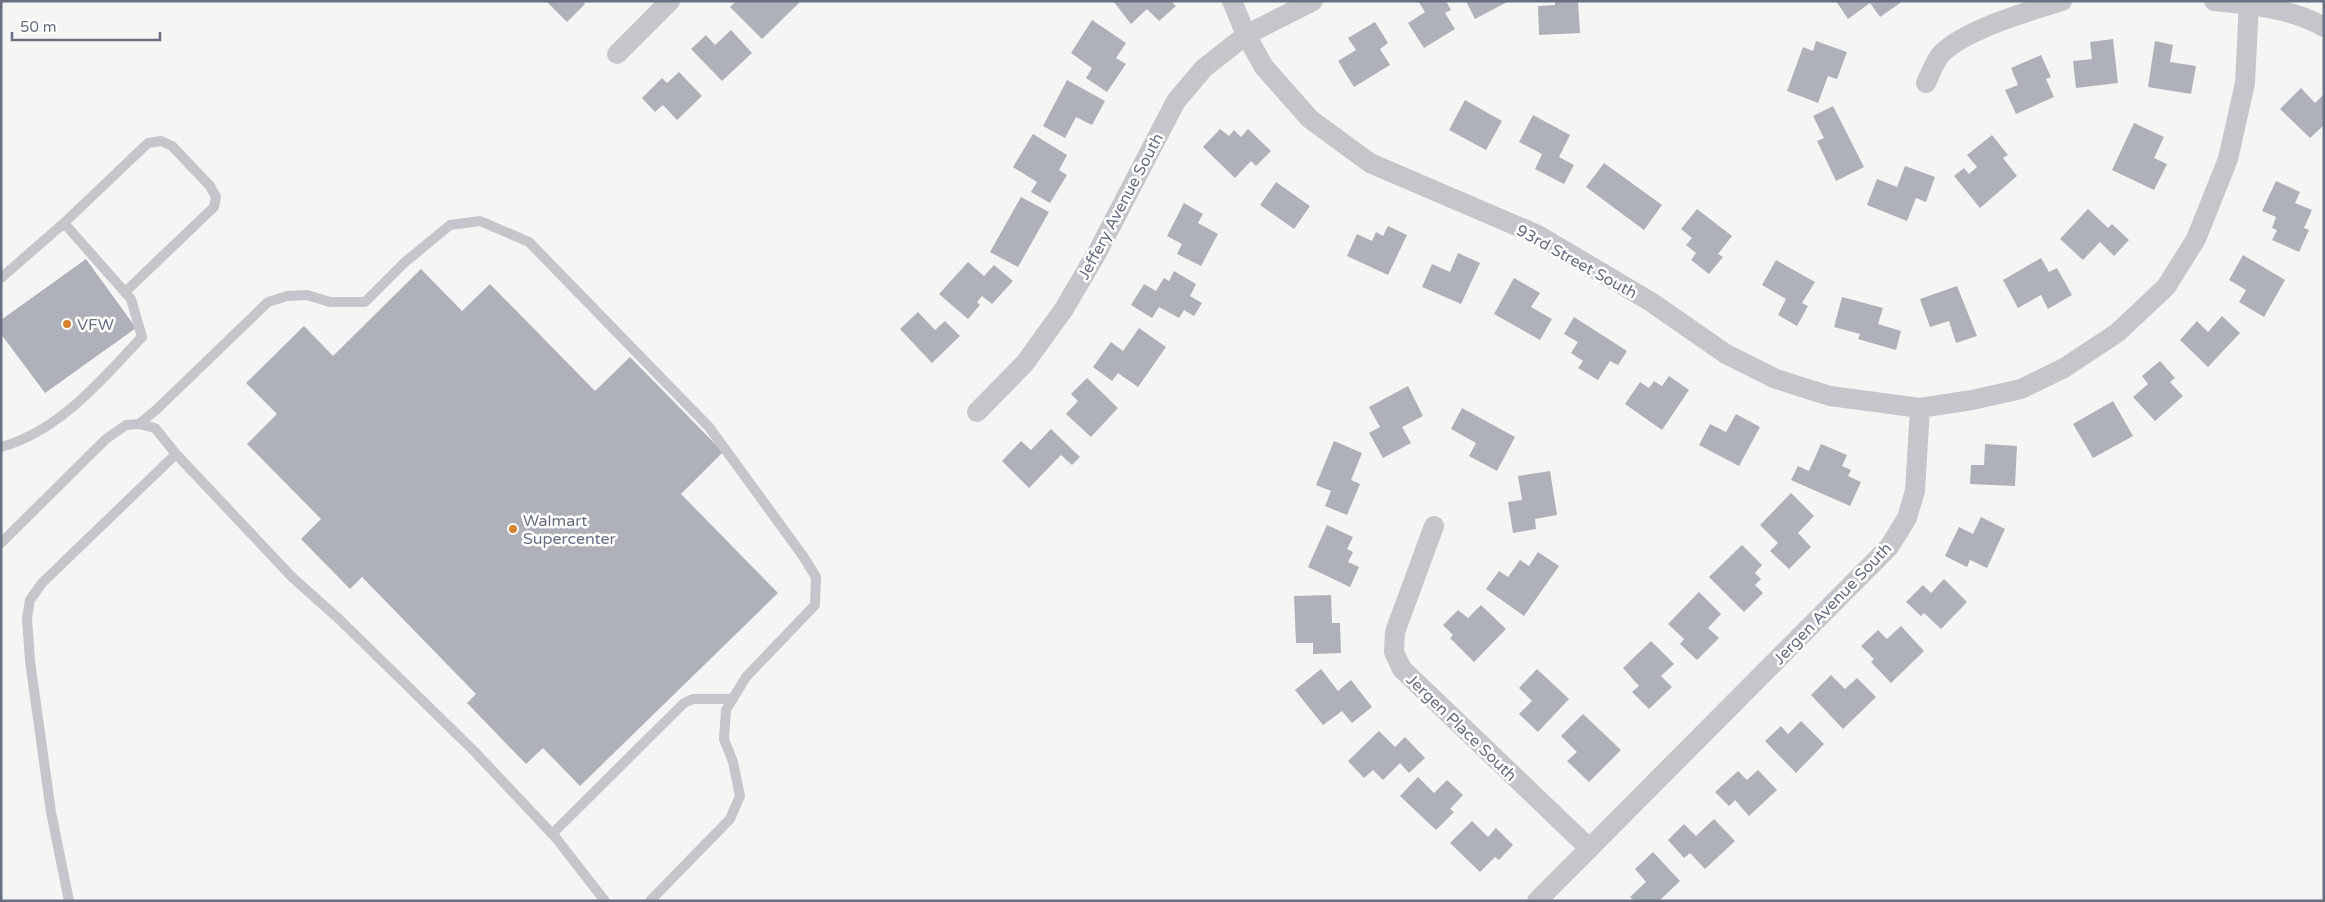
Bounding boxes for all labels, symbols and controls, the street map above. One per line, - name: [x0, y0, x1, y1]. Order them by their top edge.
- scale bar: [12, 10, 160, 42]
- text: 50 m: [20, 18, 57, 36]
- street label: Jeffery Avenue South: [1074, 130, 1168, 283]
- street label: 93rd Street South: [1512, 220, 1641, 303]
- place label: VFW: [77, 315, 114, 335]
- marker: VFW: [61, 318, 73, 330]
- place label: Walmart Supercenter: [523, 511, 617, 549]
- marker: Walmart Supercenter: [507, 523, 519, 535]
- street label: Jergen Avenue South: [1769, 538, 1896, 669]
- street label: Jergen Place South: [1402, 670, 1521, 786]

